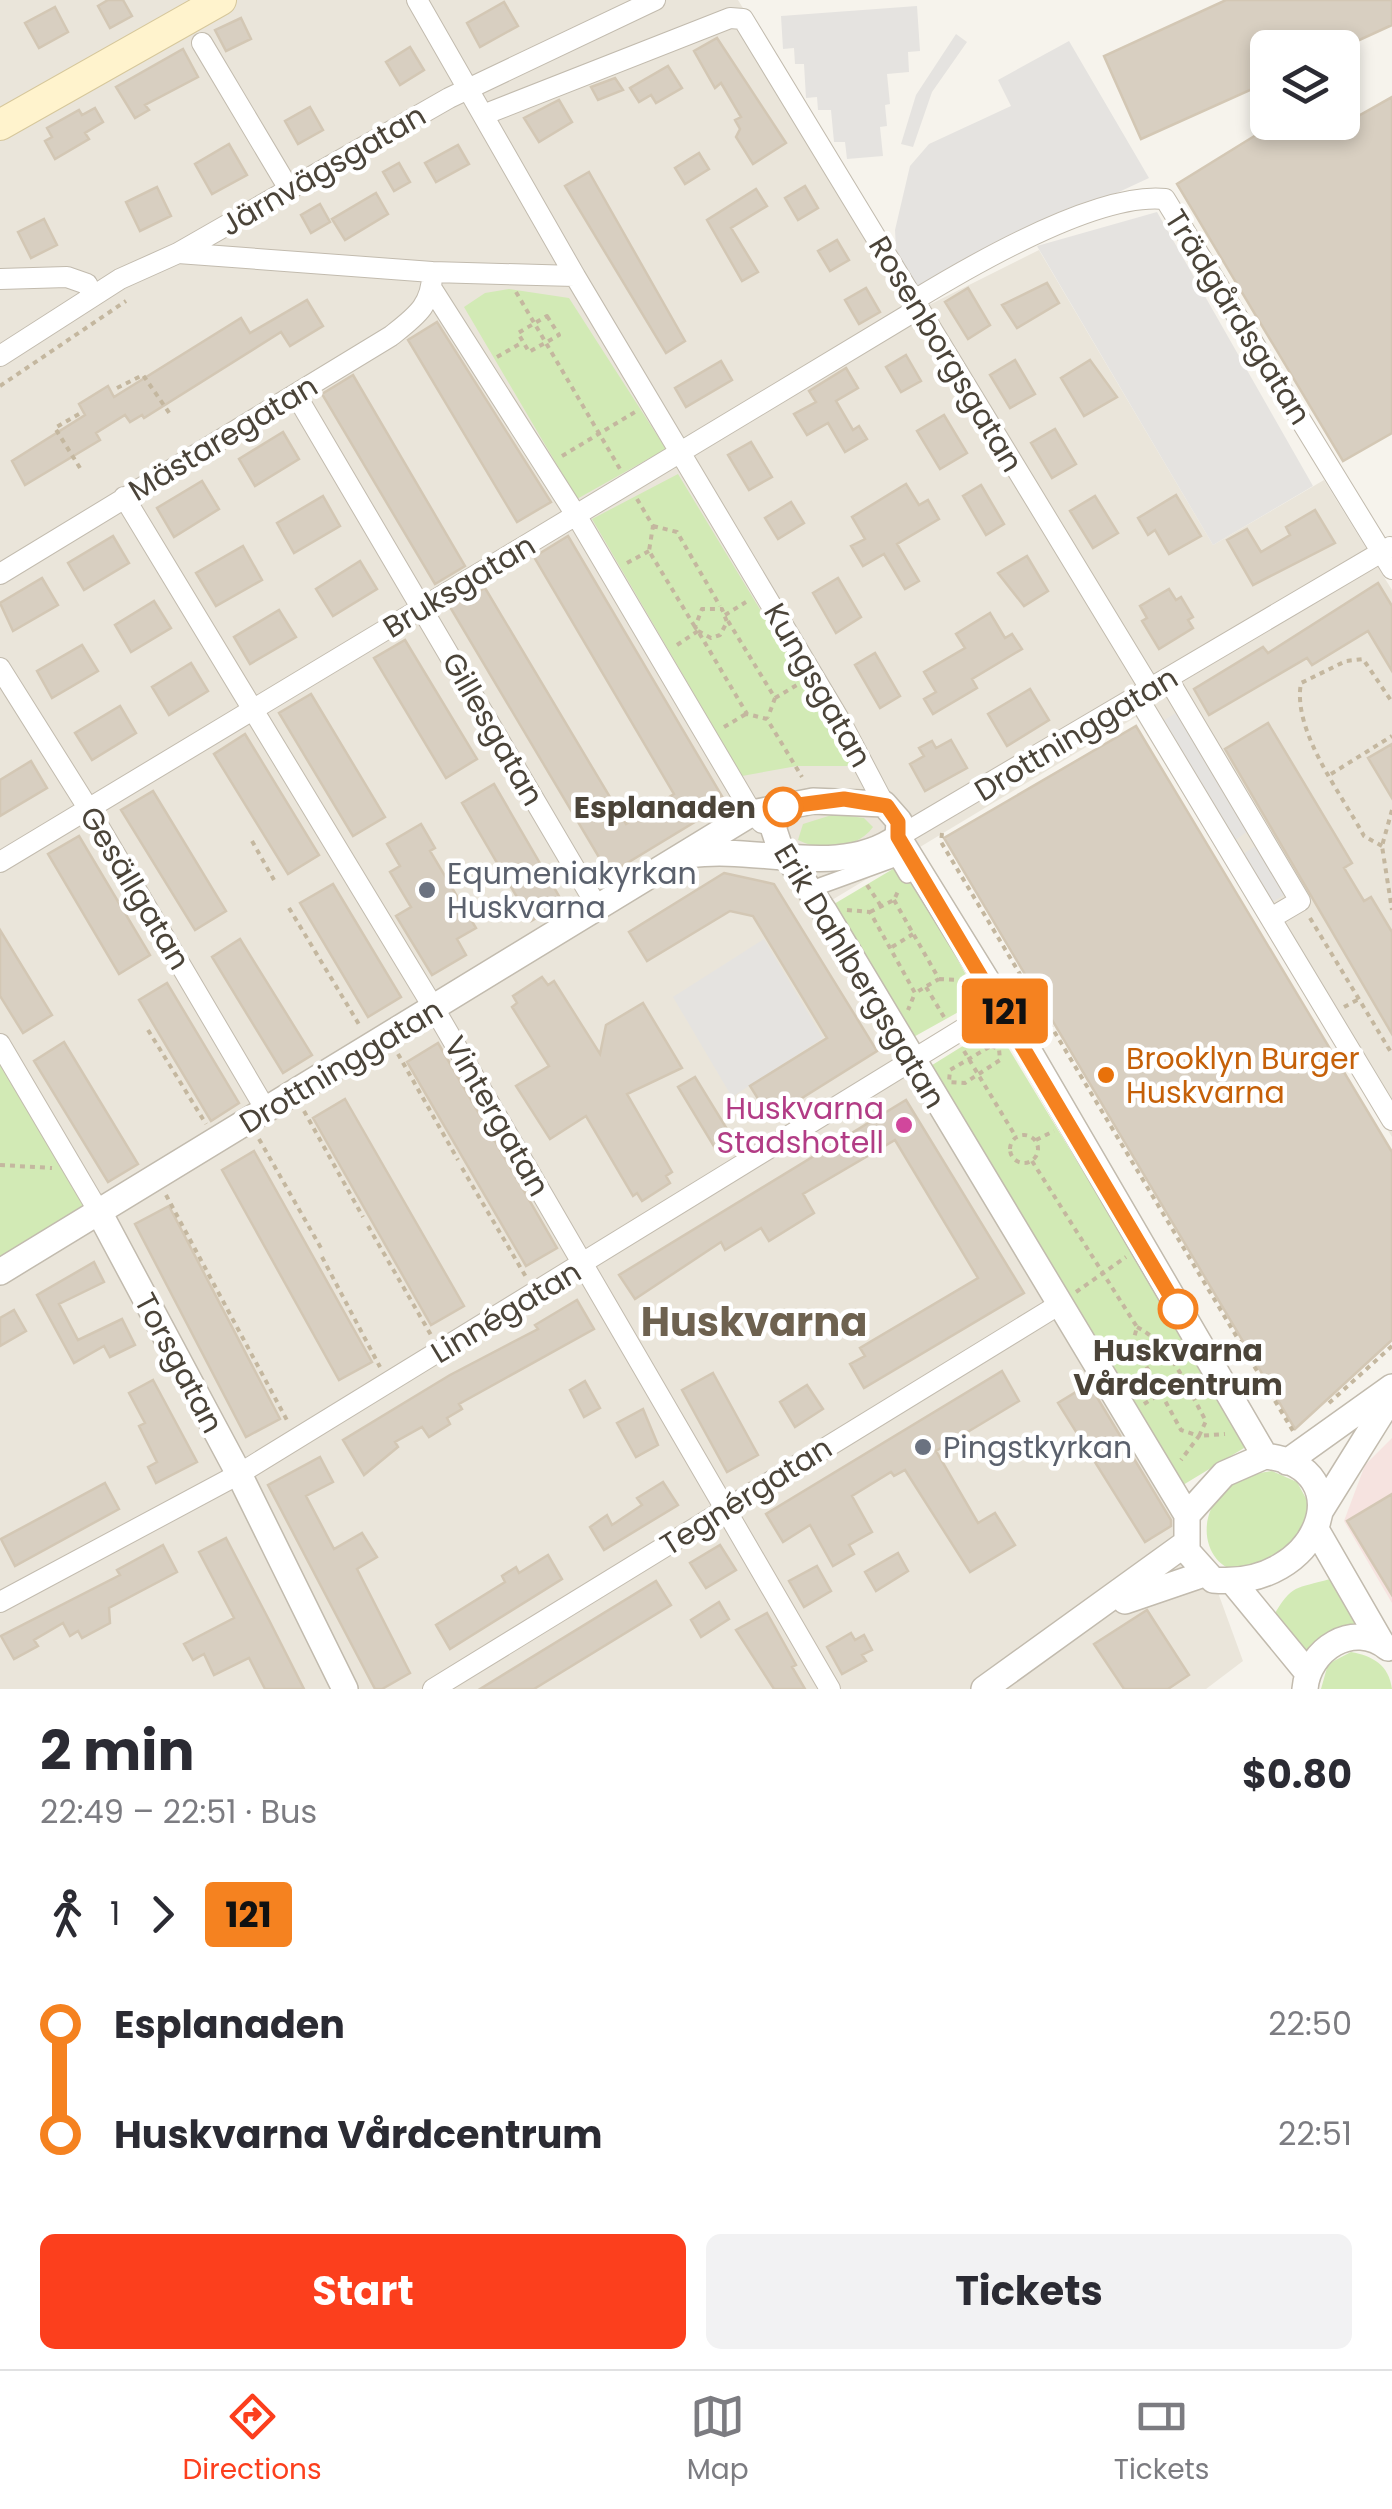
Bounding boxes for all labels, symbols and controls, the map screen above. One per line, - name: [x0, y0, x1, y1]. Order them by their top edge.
- map controls: [1250, 30, 1360, 140]
- button: layers: [1250, 30, 1360, 140]
- street label: Järnvägsgatan: [212, 94, 434, 246]
- street label: Trädgårdsgatan: [1154, 201, 1322, 433]
- street label: Rosenborgsgatan: [858, 228, 1034, 480]
- street label: Mästaregatan: [120, 365, 326, 511]
- street label: Bruksgatan: [375, 524, 543, 648]
- street label: Kungsgatan: [754, 595, 882, 775]
- street label: Gillesgatan: [432, 644, 554, 814]
- street label: Drottninggatan: [966, 656, 1186, 812]
- place label: Esplanaden: [574, 786, 756, 829]
- marker: Esplanaden: [764, 788, 802, 826]
- street label: Gesällgatan: [69, 798, 201, 978]
- street label: Erik Dahlbergsgatan: [764, 835, 956, 1117]
- place label: Equmeniakyrkan Huskvarna: [447, 852, 697, 929]
- marker: Equmeniakyrkan Huskvarna: [416, 879, 438, 901]
- line badge: 121: [948, 978, 1062, 1044]
- text: 121: [982, 987, 1028, 1036]
- street label: Drottninggatan: [231, 988, 451, 1144]
- street label: Vintergatan: [434, 1028, 560, 1204]
- place label: Brooklyn Burger Huskvarna: [1126, 1037, 1360, 1114]
- marker: Brooklyn Burger Huskvarna: [1095, 1064, 1117, 1086]
- place label: Huskvarna Stadshotell: [717, 1087, 884, 1164]
- marker: Huskvarna Stadshotell: [893, 1114, 915, 1136]
- street label: Linnégatan: [423, 1250, 589, 1374]
- street label: Torsgatan: [124, 1285, 234, 1441]
- marker: Huskvarna Vårdcentrum: [1159, 1290, 1197, 1328]
- district label: Huskvarna: [641, 1294, 867, 1350]
- place label: Huskvarna Vårdcentrum: [1073, 1329, 1283, 1406]
- street label: Tegnérgatan: [652, 1426, 840, 1566]
- place label: Pingstkyrkan: [943, 1426, 1132, 1469]
- marker: Pingstkyrkan: [912, 1436, 934, 1458]
- text: 2 min: [40, 1712, 195, 1789]
- text: $0.80: [1242, 1748, 1352, 1801]
- text: 22:49 – 22:51 · Bus: [40, 1789, 317, 1834]
- icon: walk: [40, 1887, 95, 1942]
- icon: forward: [135, 1887, 190, 1942]
- text: 121: [225, 1890, 272, 1939]
- text: 1: [110, 1891, 120, 1936]
- text: Esplanaden: [114, 1998, 345, 2051]
- text: 22:50: [1268, 2001, 1352, 2046]
- text: Huskvarna Vårdcentrum: [114, 2108, 603, 2161]
- text: 22:51: [1278, 2111, 1352, 2156]
- button: Start: [40, 2234, 686, 2349]
- button: Tickets: [706, 2234, 1352, 2349]
- tab: Directions: [183, 2389, 322, 2491]
- tab: Map: [687, 2389, 749, 2491]
- tab: Tickets: [1114, 2389, 1209, 2491]

